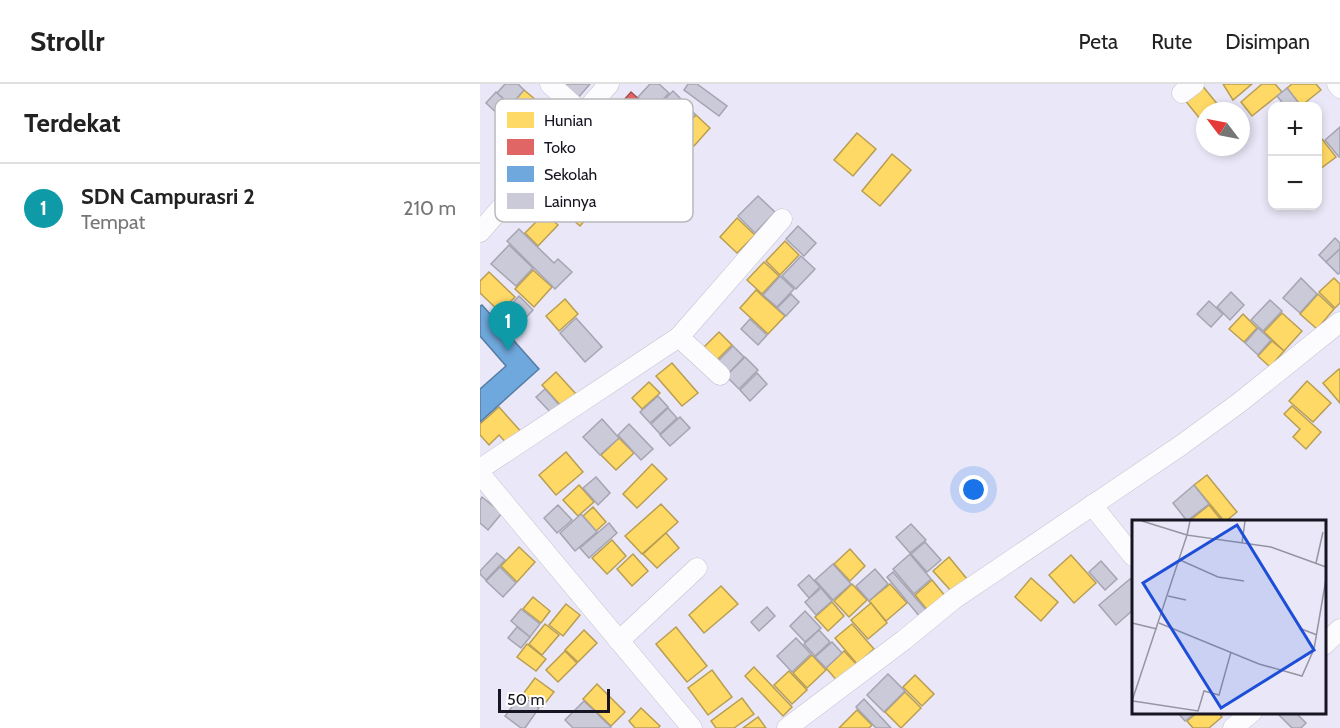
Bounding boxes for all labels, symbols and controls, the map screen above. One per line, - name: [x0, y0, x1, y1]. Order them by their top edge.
- text: Strollr: [30, 24, 104, 58]
- text: Peta: [1079, 29, 1118, 54]
- text: Rute: [1151, 29, 1192, 54]
- text: Disimpan: [1225, 29, 1310, 54]
- legend: [495, 99, 693, 222]
- north arrow: [1196, 102, 1250, 156]
- map controls: [1268, 102, 1322, 210]
- button: +: [1268, 102, 1322, 156]
- text: Terdekat: [24, 107, 121, 139]
- text: Hunian: [544, 111, 593, 130]
- text: Toko: [544, 138, 576, 157]
- button: −: [1268, 156, 1322, 210]
- text: Sekolah: [544, 165, 597, 184]
- text: SDN Campurasri 2: [81, 183, 255, 210]
- text: Lainnya: [544, 192, 597, 211]
- text: 1: [40, 196, 47, 220]
- text: 210 m: [403, 196, 456, 220]
- text: Tempat: [81, 210, 145, 234]
- pin: 1: [489, 302, 528, 351]
- your location: [959, 475, 988, 504]
- inset map: [1132, 520, 1325, 713]
- scale bar: [498, 686, 610, 714]
- text: 50 m: [507, 690, 544, 709]

